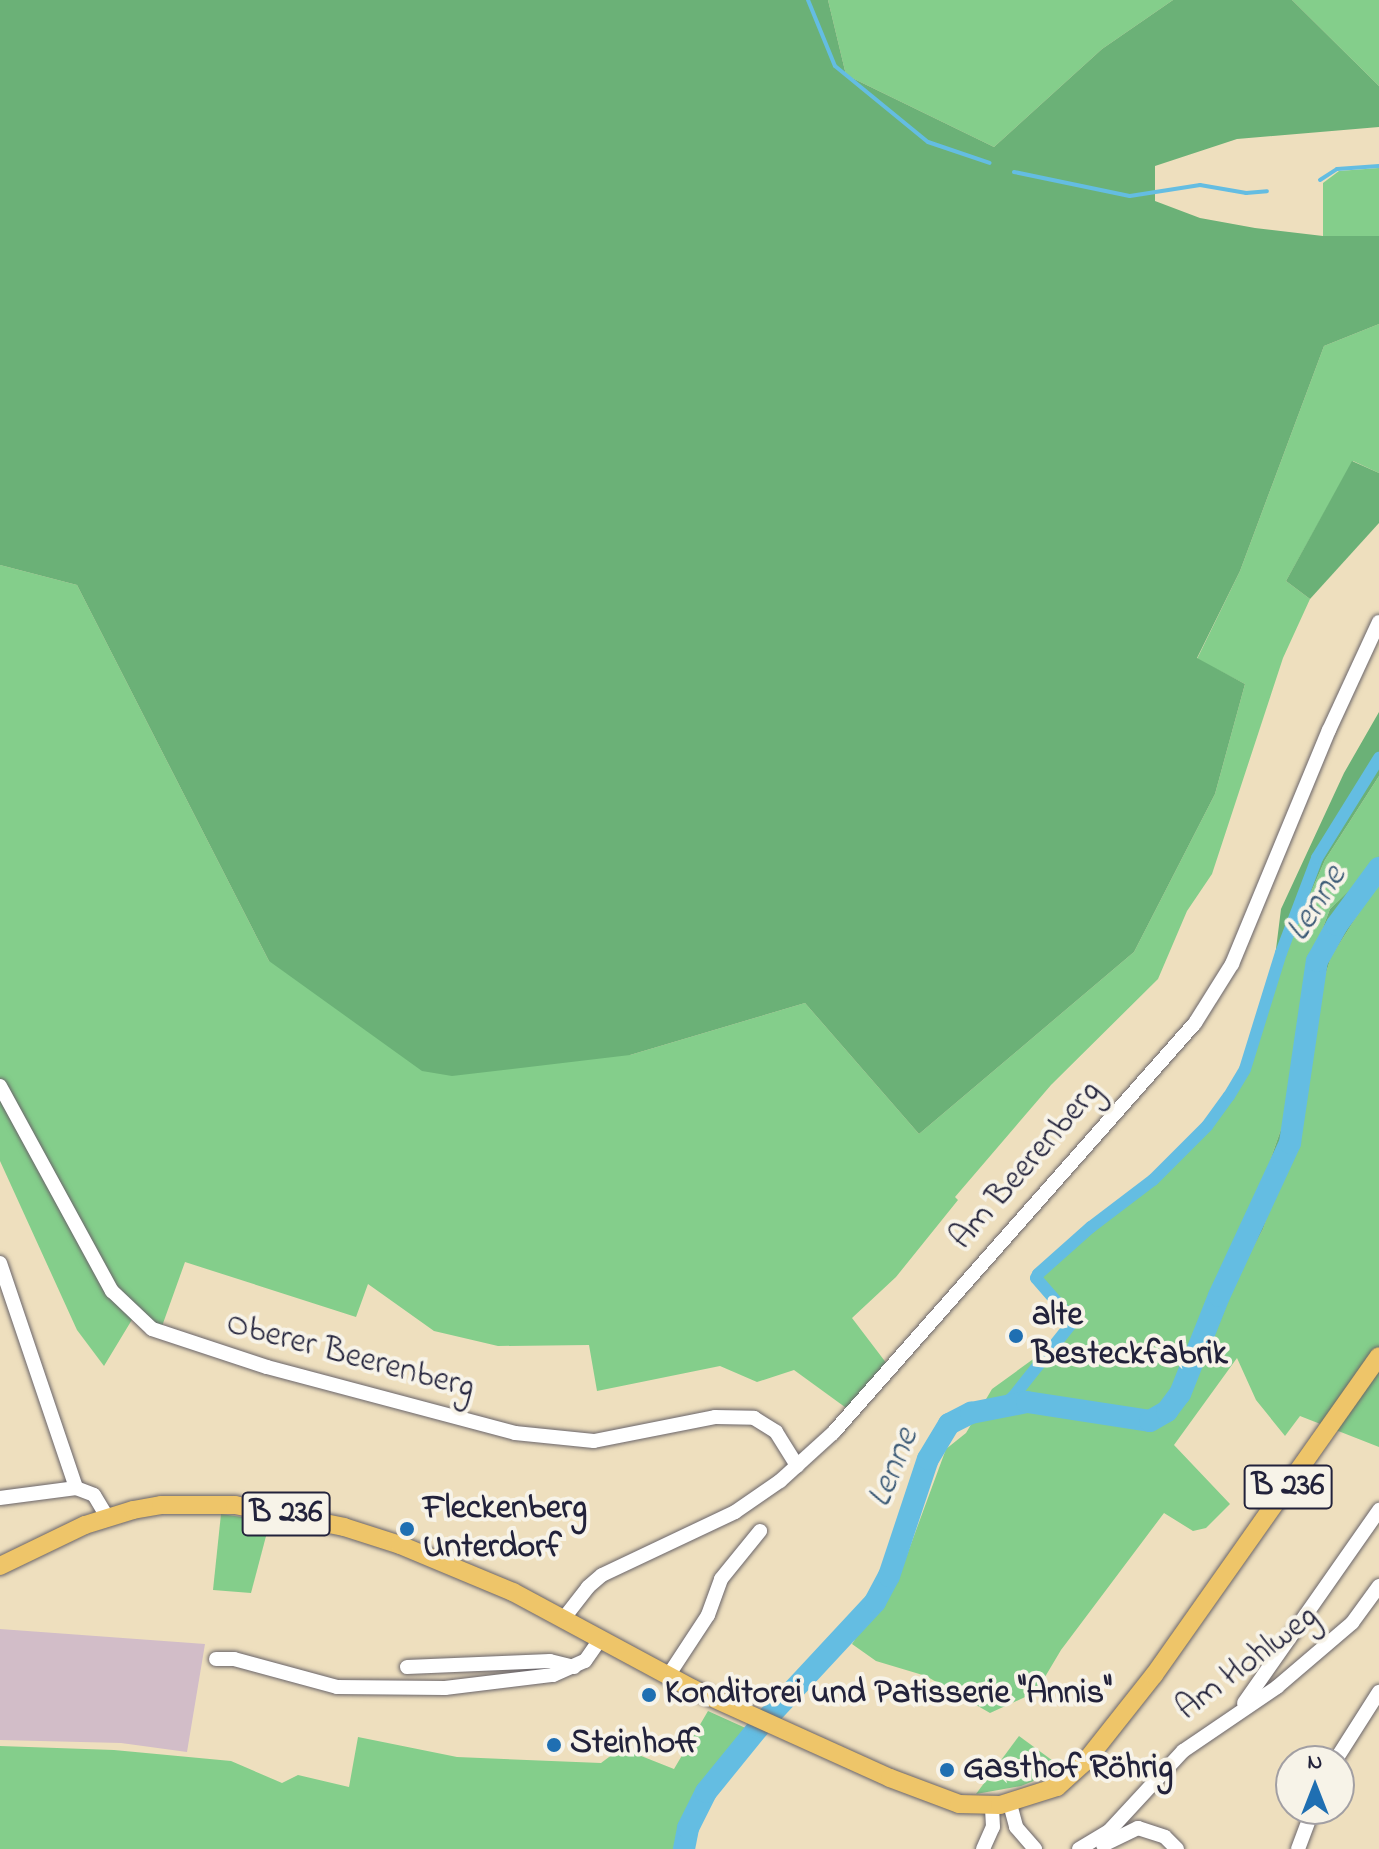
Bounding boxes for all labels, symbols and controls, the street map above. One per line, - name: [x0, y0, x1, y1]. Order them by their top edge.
- water label: Lenne: [1277, 858, 1357, 950]
- street label: Am Beerenberg: [942, 1073, 1112, 1259]
- place label: alte Besteckfabrik: [1032, 1296, 1228, 1376]
- street label: Oberer Beerenberg: [221, 1304, 479, 1410]
- marker: alte Besteckfabrik: [1007, 1327, 1025, 1345]
- water label: Lenne: [859, 1422, 929, 1514]
- road number: B 236: [1242, 1459, 1334, 1515]
- road number: B 236: [240, 1486, 332, 1542]
- place label: Fleckenberg Unterdorf: [423, 1489, 587, 1568]
- marker: Fleckenberg Unterdorf: [398, 1520, 416, 1538]
- street label: Am Hohlweg: [1169, 1597, 1327, 1731]
- place label: Konditorei und Patisserie "Annis": [665, 1675, 1112, 1715]
- marker: Konditorei und Patisserie "Annis": [640, 1686, 658, 1704]
- place label: Steinhoff: [570, 1725, 700, 1765]
- marker: Steinhoff: [545, 1736, 563, 1754]
- north arrow: [1275, 1745, 1355, 1825]
- text: N: [1308, 1747, 1322, 1779]
- place label: Gasthof Röhrig: [963, 1750, 1173, 1790]
- marker: Gasthof Röhrig: [938, 1761, 956, 1779]

